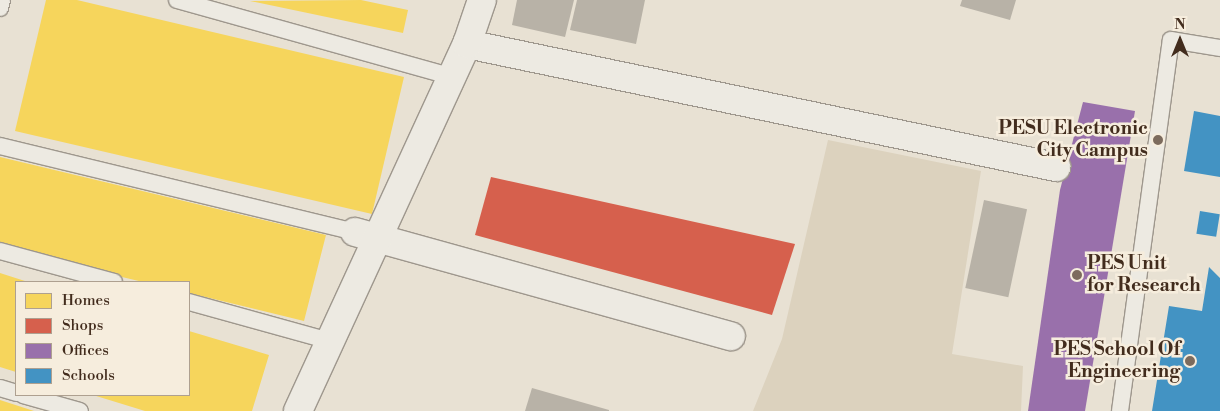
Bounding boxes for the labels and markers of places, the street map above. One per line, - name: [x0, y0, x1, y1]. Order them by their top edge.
- place label: PESU Electronic City Campus: [998, 118, 1148, 162]
- marker: PESU Electronic City Campus: [1152, 134, 1164, 146]
- place label: PES Unit for Research: [1087, 253, 1201, 297]
- marker: PES Unit for Research: [1071, 269, 1083, 281]
- place label: PES School Of Engineering: [1053, 339, 1180, 383]
- marker: PES School Of Engineering: [1184, 355, 1196, 367]

